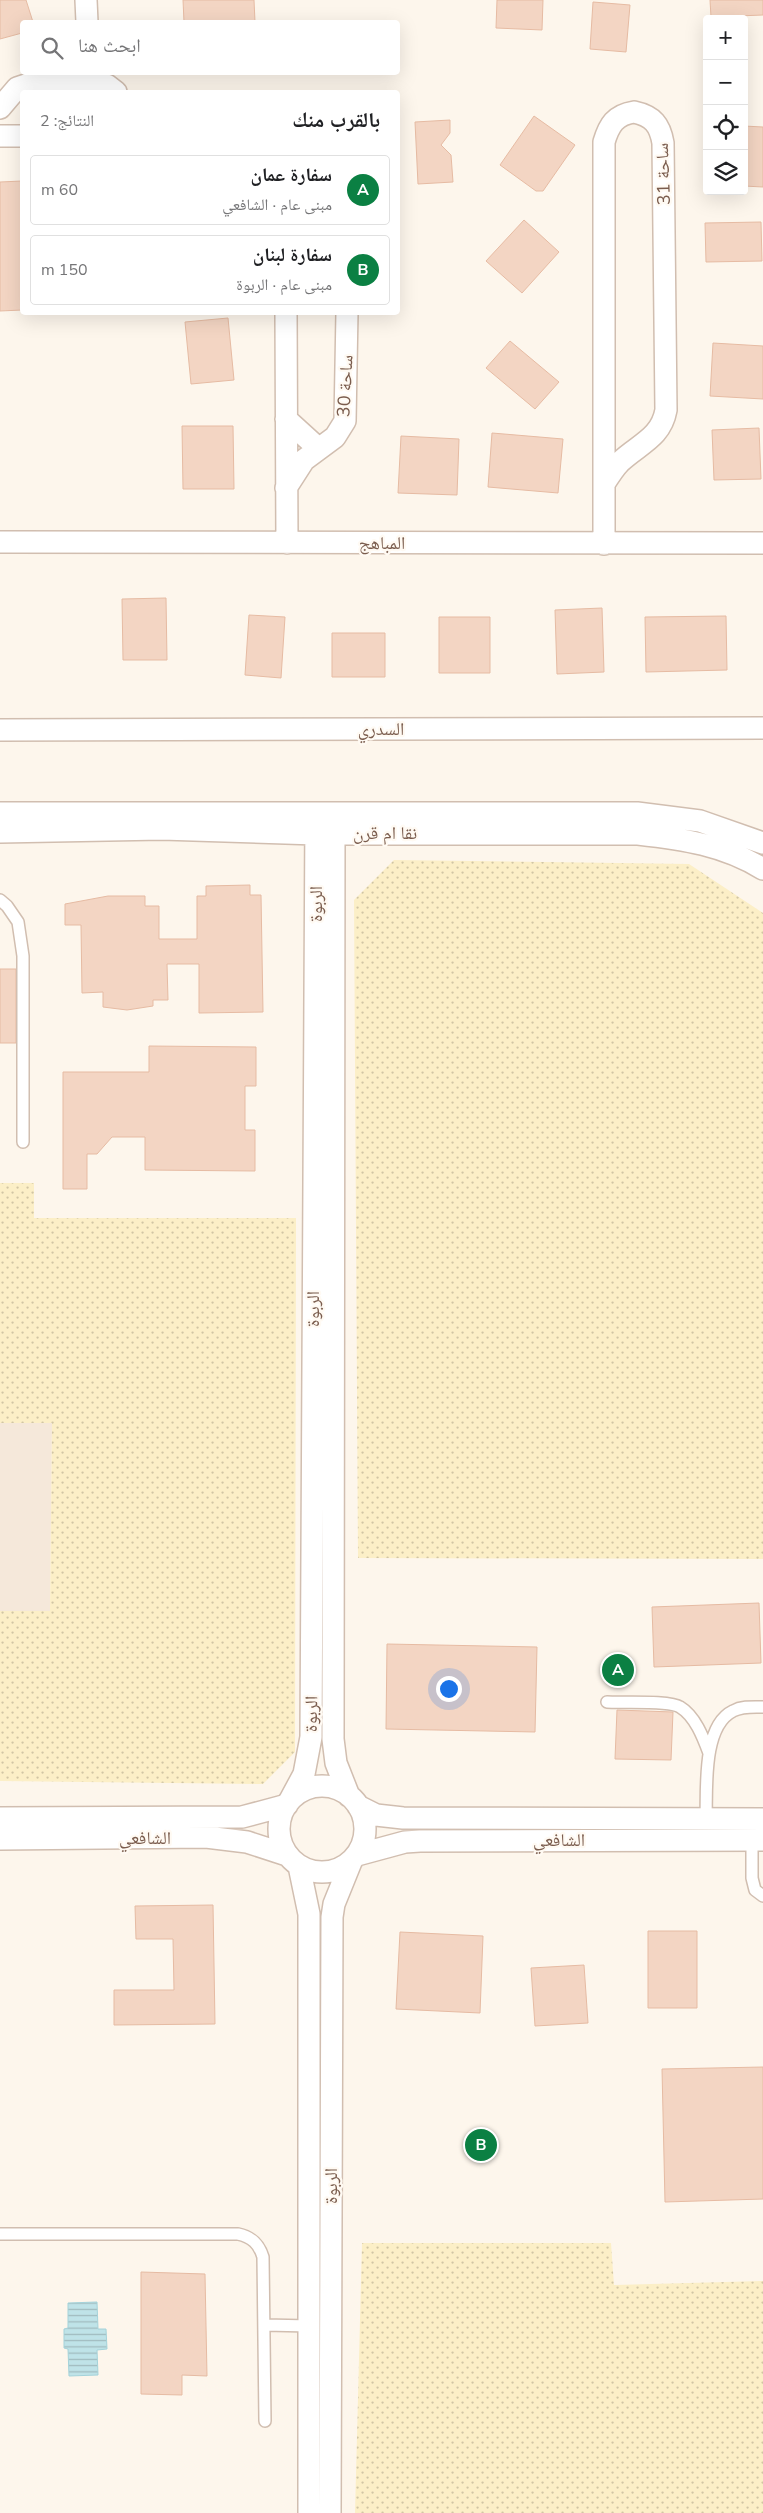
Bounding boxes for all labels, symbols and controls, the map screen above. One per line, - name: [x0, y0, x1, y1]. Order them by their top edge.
- map controls: [703, 15, 748, 195]
- button: +: [703, 15, 748, 60]
- search box: [20, 20, 400, 75]
- text: ابحث هنا: [78, 33, 141, 59]
- icon: search: [38, 34, 66, 62]
- button: −: [703, 60, 748, 105]
- button: locate: [703, 105, 748, 150]
- text: بالقرب منك: [292, 106, 380, 134]
- text: النتائج: 2: [40, 110, 94, 132]
- street label: ساحة 31: [650, 142, 676, 206]
- button: layers: [703, 150, 748, 195]
- text: سفارة عمان: [250, 162, 332, 188]
- text: 60 m: [41, 179, 78, 201]
- text: A: [357, 179, 369, 201]
- text: مبنى عام · الشافعي: [222, 194, 332, 216]
- text: سفارة لبنان: [253, 242, 332, 268]
- text: 150 m: [41, 259, 88, 281]
- text: B: [358, 259, 369, 281]
- text: مبنى عام · الربوة: [236, 274, 332, 296]
- street label: ساحة 30: [331, 354, 359, 418]
- street label: المباهج: [359, 531, 405, 555]
- street label: السدري: [358, 717, 404, 744]
- street label: نقا ام قرن: [353, 821, 417, 845]
- street label: الربوة: [304, 886, 328, 922]
- street label: الربوة: [301, 1291, 325, 1327]
- pin: A: [602, 1651, 634, 1689]
- your location: [436, 1676, 462, 1702]
- street label: الربوة: [299, 1696, 323, 1732]
- street label: الشافعي: [119, 1826, 171, 1853]
- street label: الشافعي: [533, 1828, 585, 1855]
- pin: B: [465, 2126, 497, 2164]
- street label: الربوة: [319, 2168, 343, 2204]

